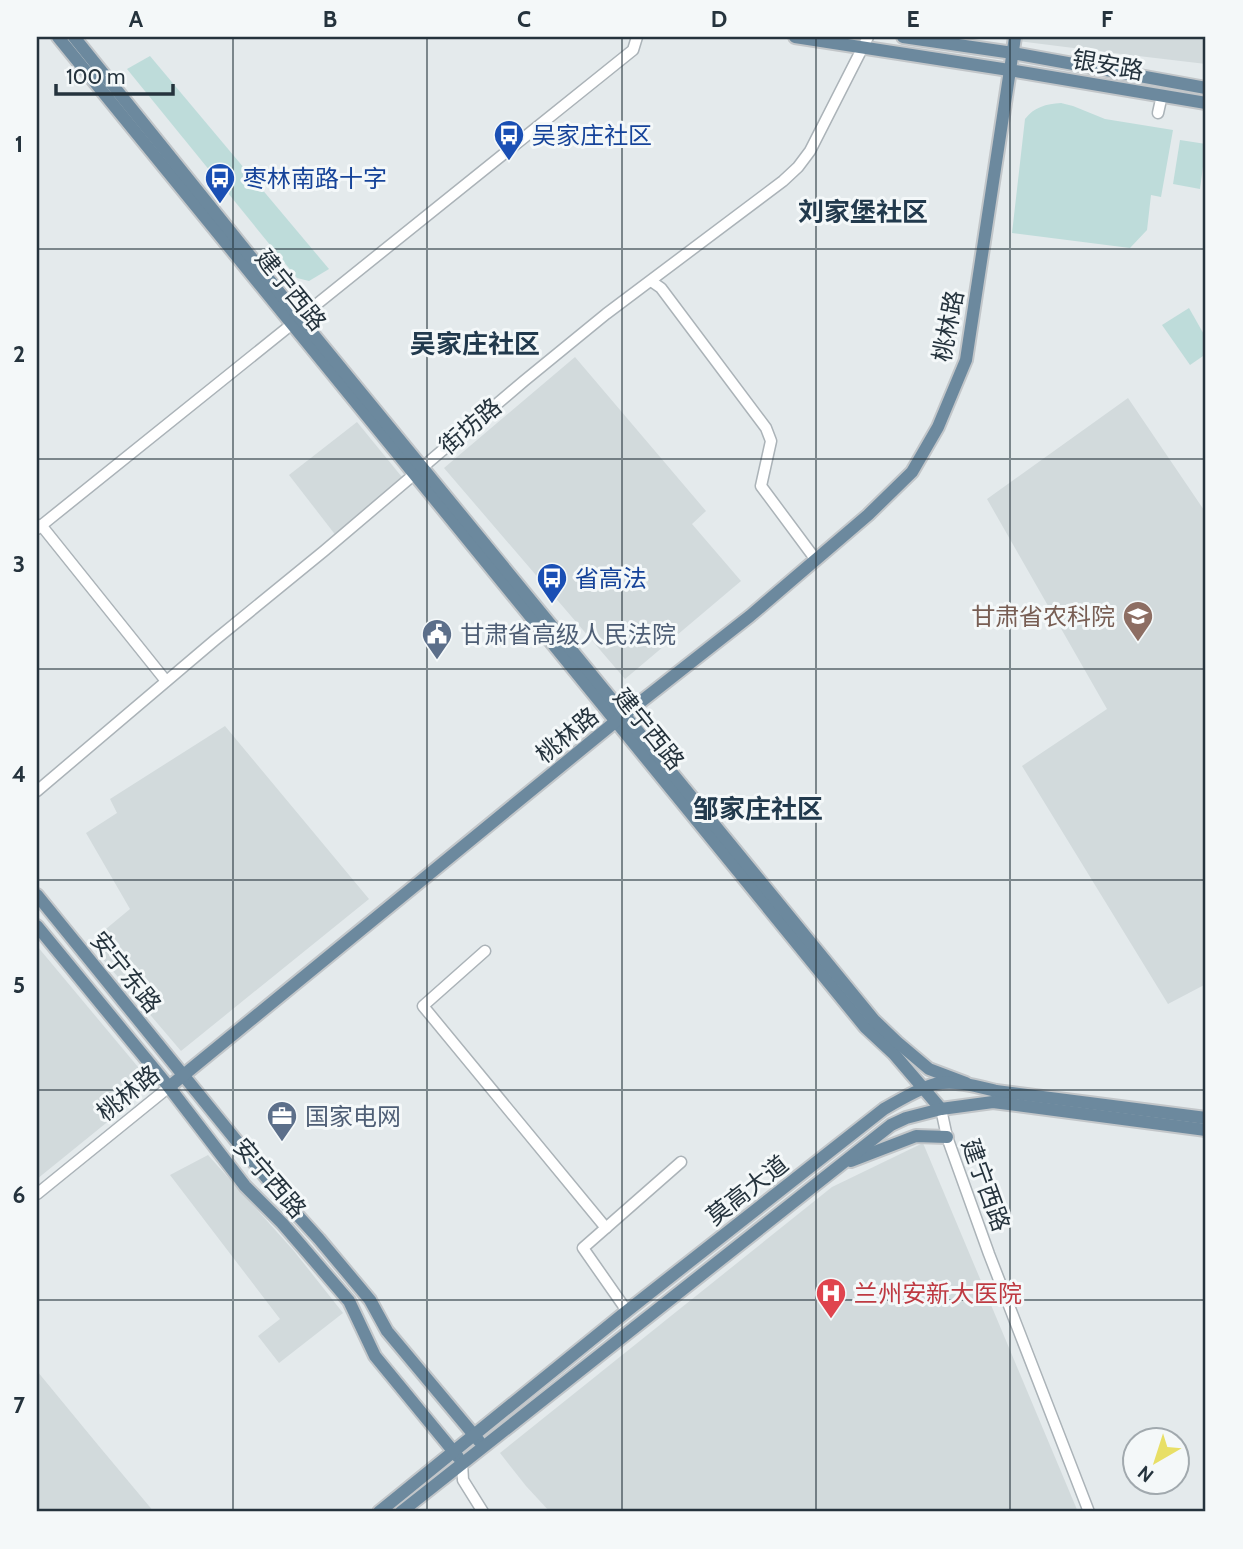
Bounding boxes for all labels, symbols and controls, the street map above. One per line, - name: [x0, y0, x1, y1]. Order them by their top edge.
- text: A: [129, 5, 144, 33]
- text: B: [323, 5, 337, 33]
- text: C: [517, 5, 531, 33]
- text: D: [711, 5, 727, 33]
- text: E: [906, 5, 920, 33]
- text: F: [1101, 5, 1113, 33]
- street label: 银安路: [1070, 44, 1146, 86]
- scale bar: [56, 52, 173, 96]
- text: 100 m: [66, 64, 125, 89]
- bus stop icon: 吴家庄社区: [492, 118, 526, 162]
- place label: 吴家庄社区: [532, 121, 652, 150]
- text: 1: [15, 130, 23, 158]
- bus stop icon: 枣林南路十字: [203, 161, 237, 205]
- place label: 枣林南路十字: [243, 164, 387, 193]
- district label: 刘家堡社区: [798, 196, 928, 228]
- street label: 建宁西路: [250, 244, 332, 336]
- street label: 桃林路: [927, 288, 969, 364]
- district label: 吴家庄社区: [410, 328, 540, 360]
- text: 2: [13, 340, 25, 368]
- street label: 街坊路: [433, 392, 507, 460]
- text: 3: [13, 550, 25, 578]
- bus stop icon: 省高法: [535, 561, 569, 605]
- place label: 省高法: [575, 564, 647, 593]
- school or university icon: 甘肃省农科院: [1121, 599, 1155, 643]
- place label: 甘肃省农科院: [971, 602, 1115, 631]
- public building icon: 甘肃省高级人民法院: [420, 617, 454, 661]
- place label: 甘肃省高级人民法院: [460, 620, 676, 649]
- street label: 建宁西路: [608, 683, 690, 775]
- street label: 桃林路: [530, 701, 604, 769]
- text: 4: [12, 760, 26, 788]
- district label: 邹家庄社区: [693, 793, 823, 825]
- street label: 安宁东路: [85, 926, 167, 1018]
- text: 5: [13, 971, 25, 999]
- street label: 桃林路: [91, 1059, 165, 1127]
- office icon: 国家电网: [265, 1099, 299, 1143]
- place label: 国家电网: [305, 1102, 401, 1131]
- street label: 安宁西路: [228, 1132, 312, 1224]
- street label: 建宁西路: [956, 1135, 1016, 1235]
- street label: 莫高大道: [700, 1149, 794, 1231]
- text: 6: [13, 1181, 25, 1209]
- hospital icon: 兰州安新大医院: [814, 1276, 848, 1320]
- place label: 兰州安新大医院: [854, 1279, 1022, 1308]
- text: 7: [13, 1391, 25, 1419]
- north arrow: [1120, 1426, 1190, 1496]
- text: N: [1133, 1461, 1158, 1487]

